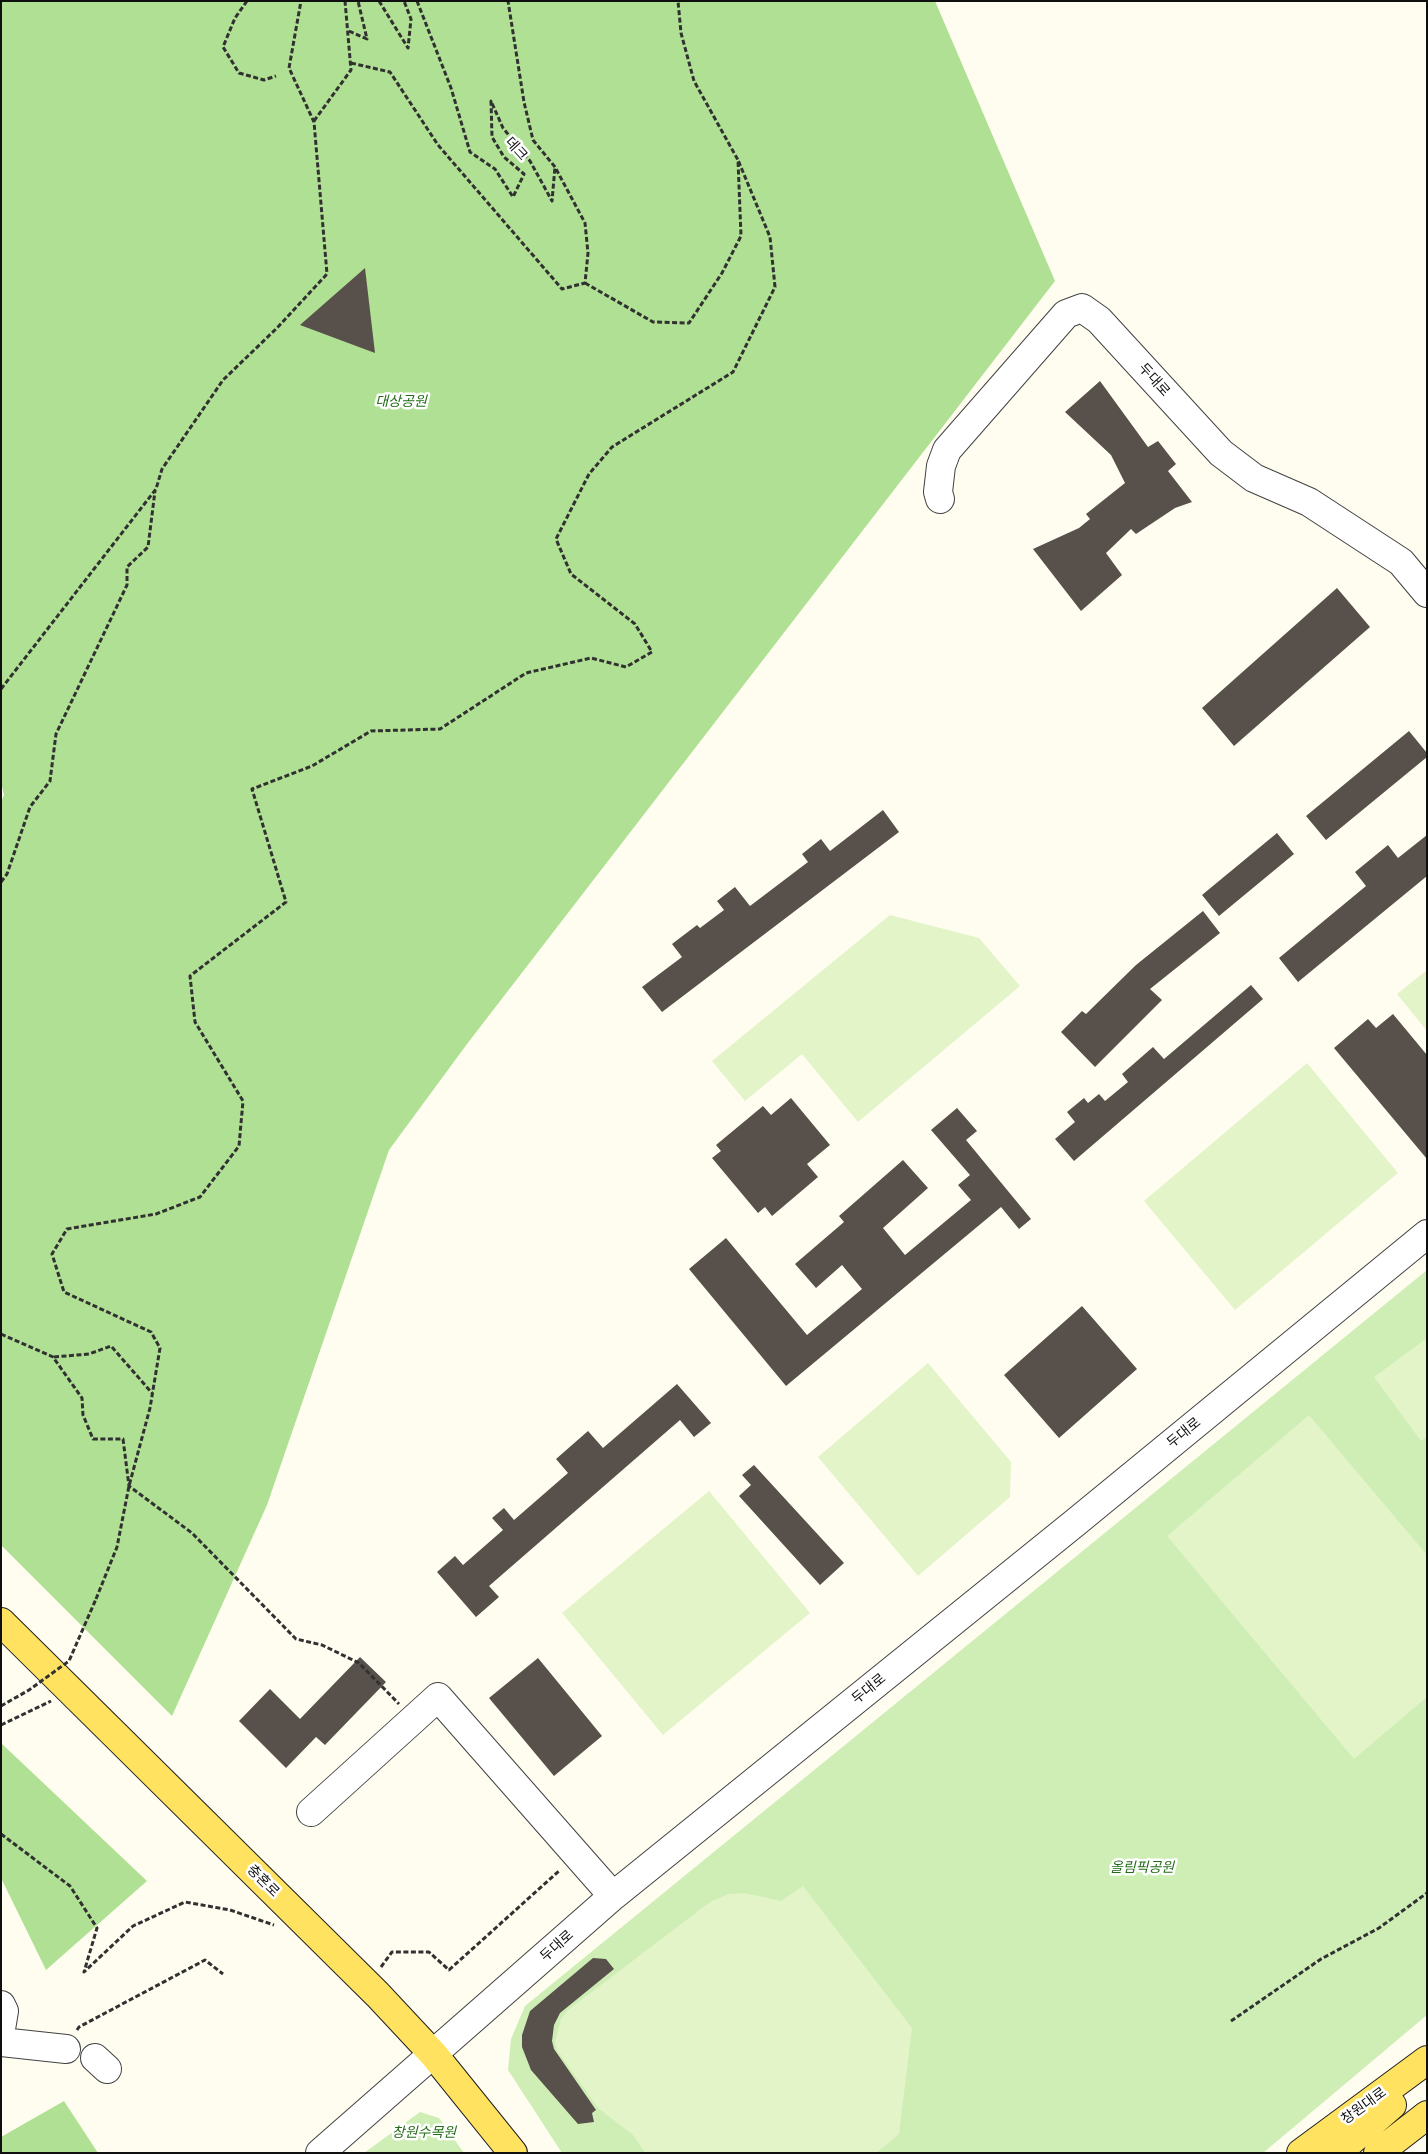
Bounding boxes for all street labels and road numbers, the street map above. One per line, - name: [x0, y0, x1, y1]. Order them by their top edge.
- street label: 데크: [501, 134, 531, 164]
- street label: 두대로: [1135, 360, 1173, 400]
- street label: 두대로: [1164, 1414, 1204, 1452]
- street label: 두대로: [849, 1670, 889, 1708]
- street label: 충혼로: [243, 1861, 283, 1901]
- street label: 두대로: [537, 1927, 577, 1965]
- street label: 창원대로: [1338, 2084, 1390, 2128]

